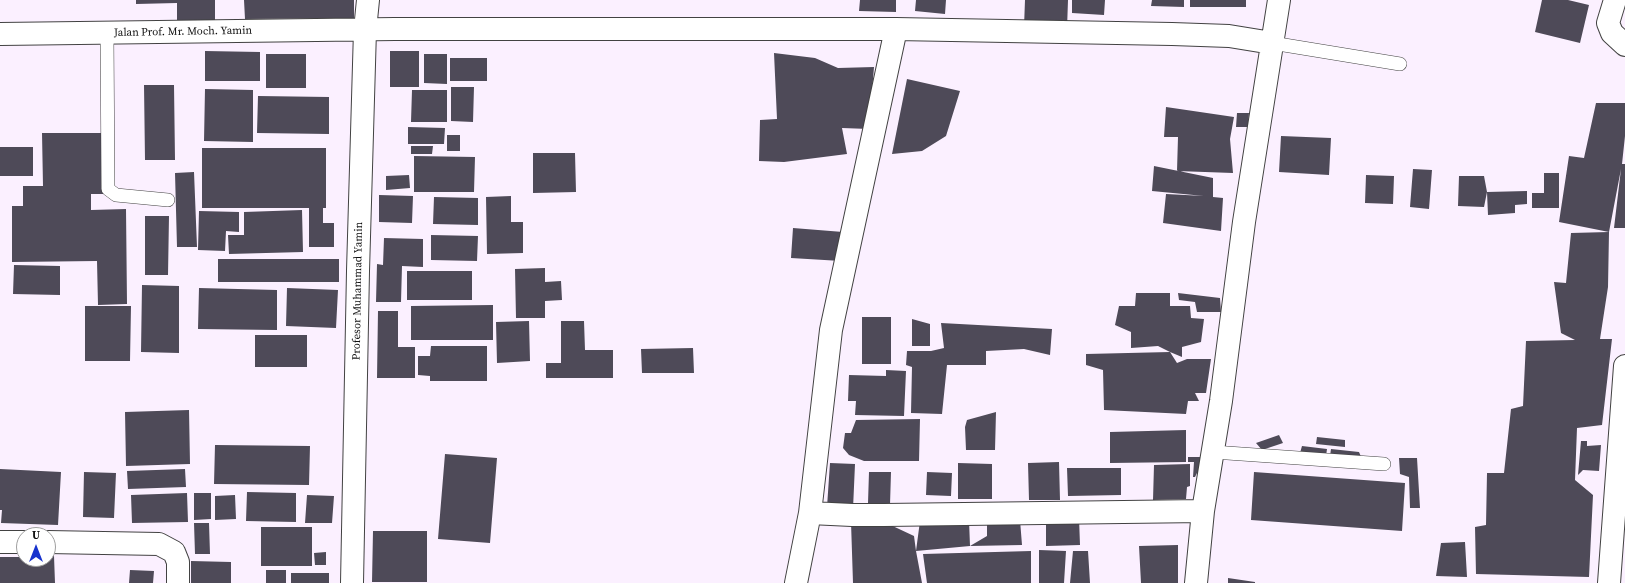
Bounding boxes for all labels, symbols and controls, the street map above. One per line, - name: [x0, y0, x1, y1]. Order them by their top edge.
- street label: Jalan Prof. Mr. Moch. Yamin: [114, 24, 252, 40]
- street label: Profesor Muhammad Yamin: [350, 222, 366, 360]
- north arrow: [16, 527, 56, 567]
- text: U: [32, 528, 40, 543]

